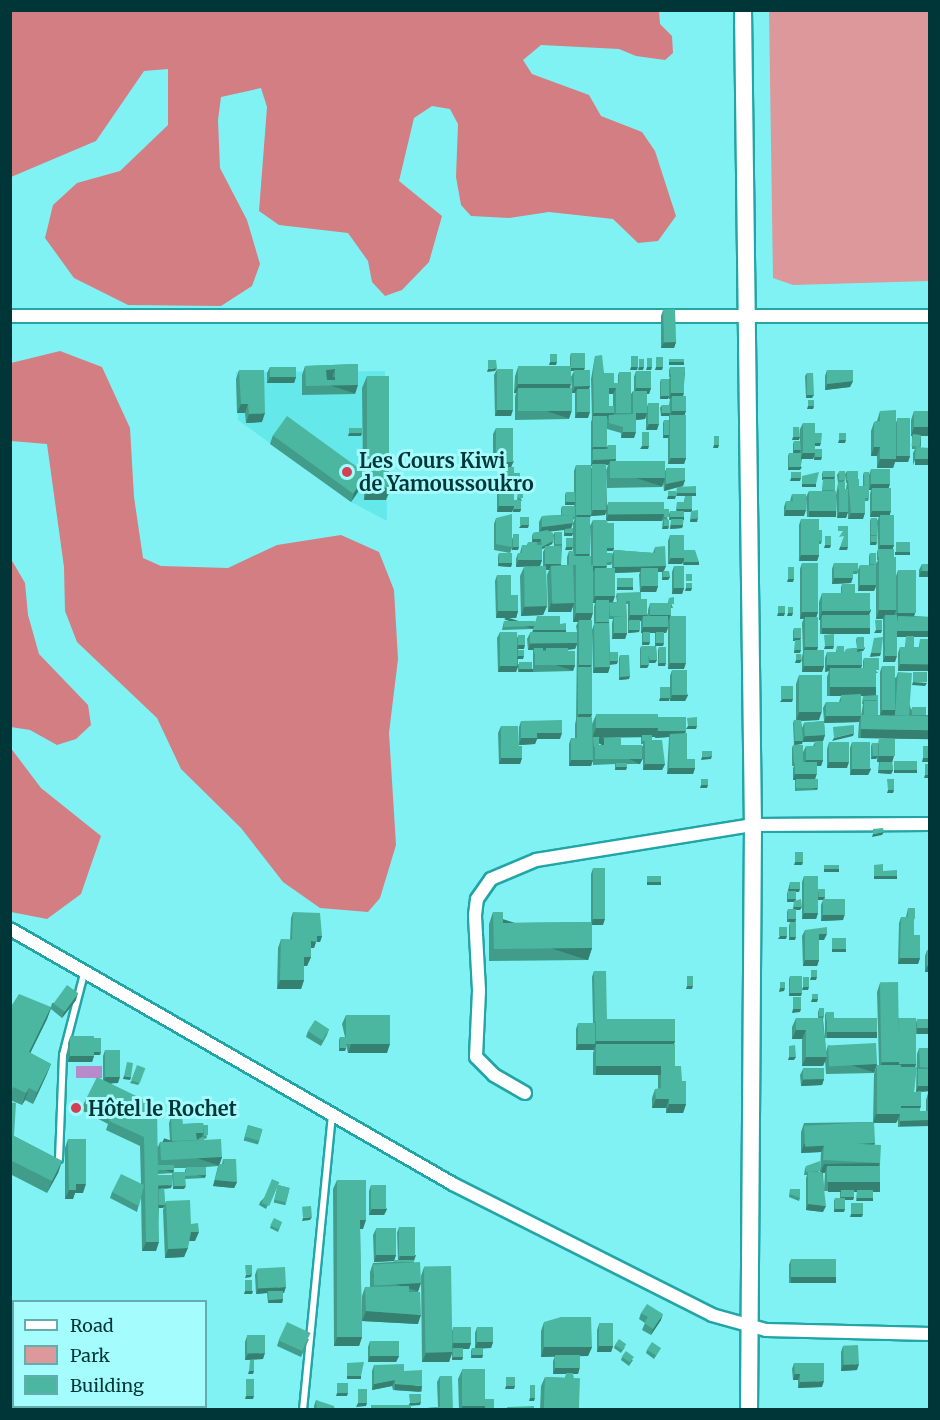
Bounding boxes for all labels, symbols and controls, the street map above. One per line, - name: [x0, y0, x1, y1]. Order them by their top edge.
- place label: Les Cours Kiwi de Yamoussoukro: [359, 448, 534, 495]
- marker: Les Cours Kiwi de Yamoussoukro: [340, 465, 354, 479]
- place label: Hôtel le Rochet: [88, 1096, 237, 1120]
- marker: Hôtel le Rochet: [69, 1101, 83, 1115]
- legend: [12, 1300, 207, 1408]
- text: Road: [70, 1314, 114, 1337]
- text: Park: [70, 1344, 110, 1367]
- text: Building: [70, 1374, 144, 1397]

